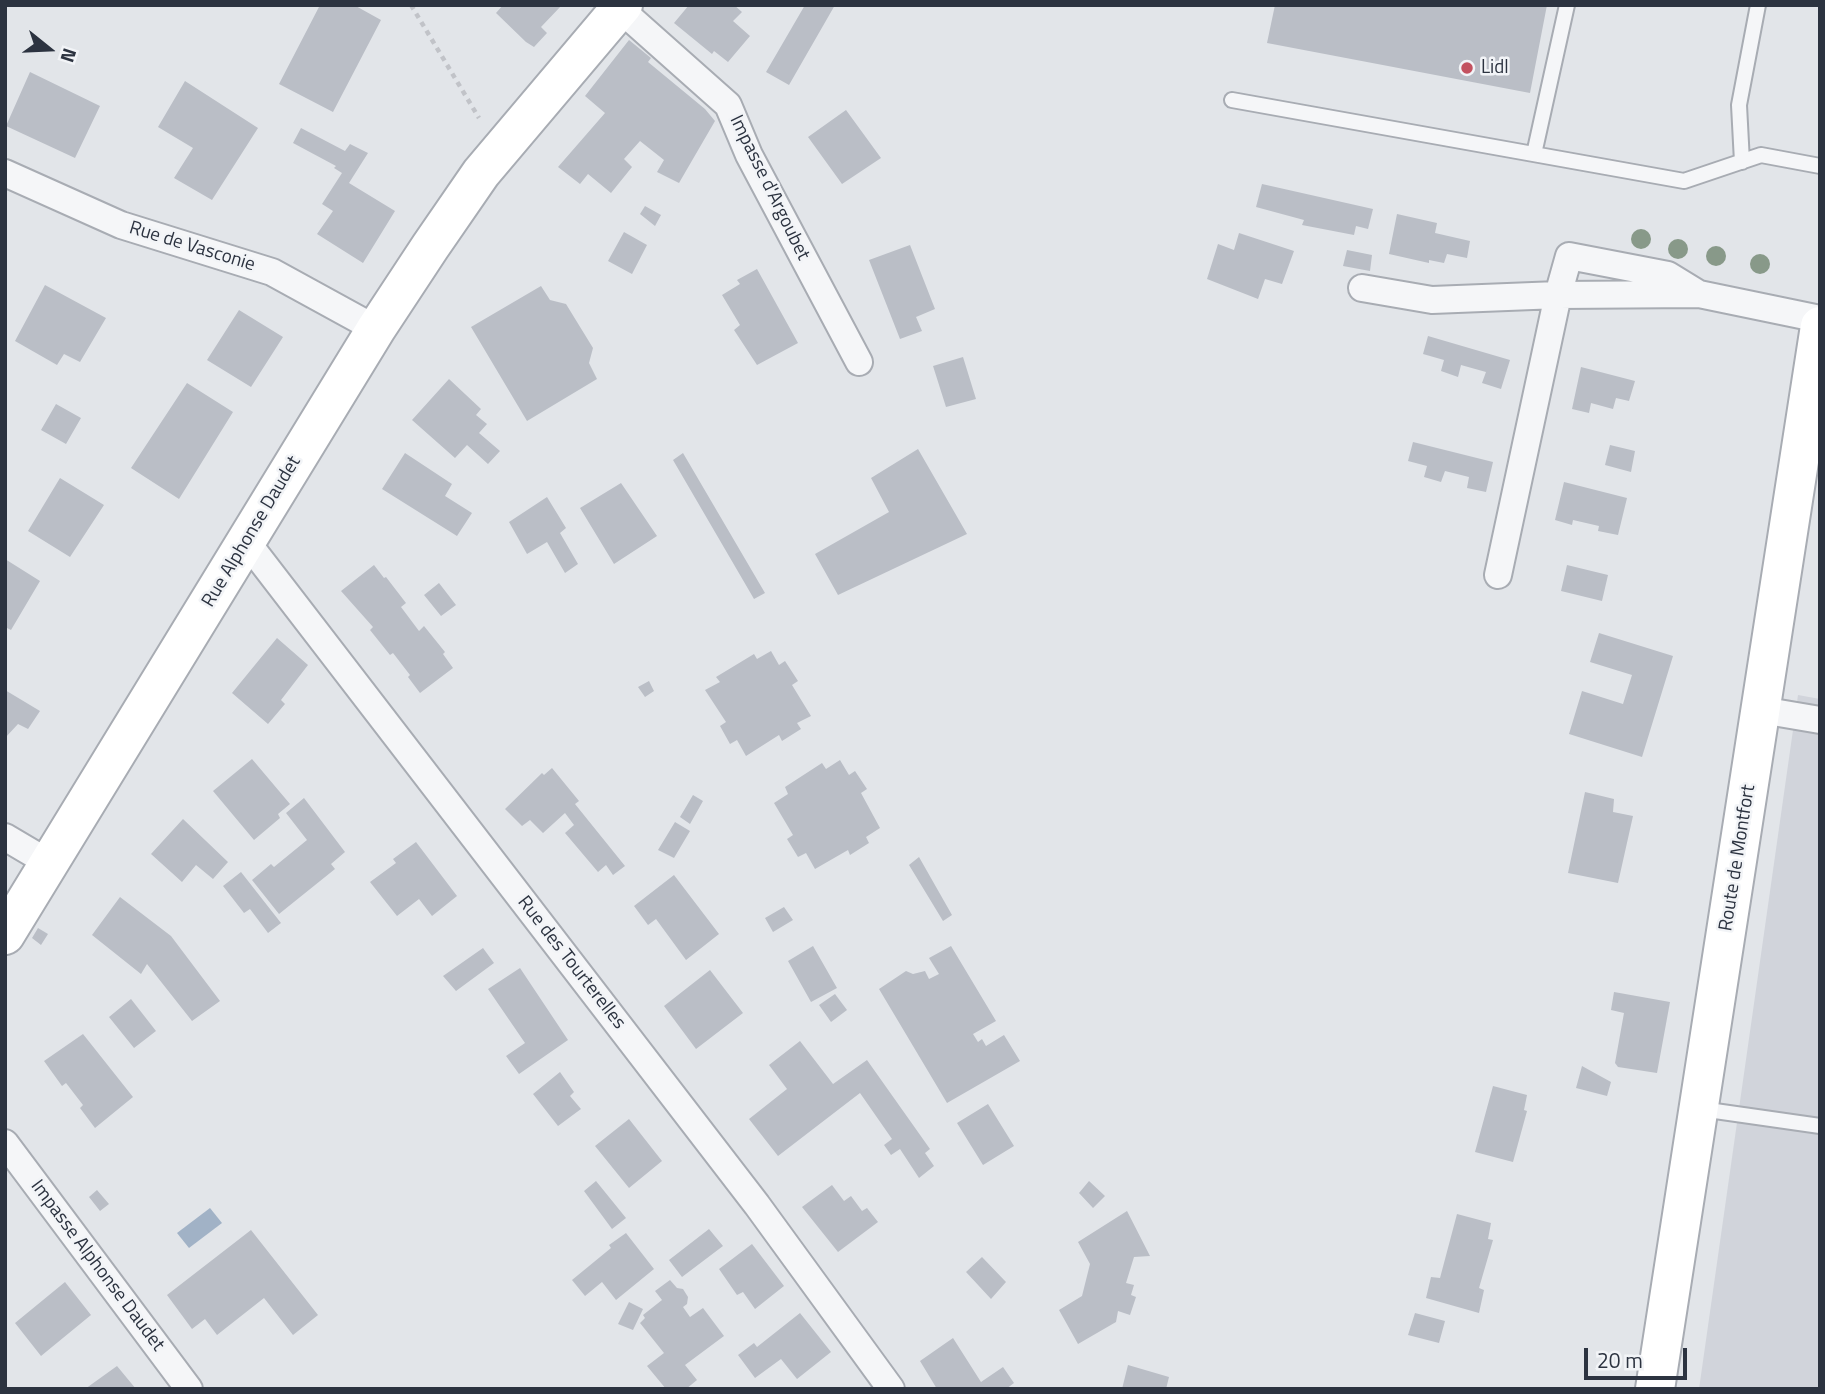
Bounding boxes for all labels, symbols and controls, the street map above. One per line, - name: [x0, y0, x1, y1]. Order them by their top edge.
- north arrow: [14, 14, 84, 84]
- text: N: [54, 45, 85, 66]
- place label: Lidl: [1481, 57, 1509, 79]
- marker: Lidl: [1459, 60, 1475, 76]
- street label: Impasse d'Argoubet: [724, 112, 814, 264]
- street label: Rue de Vasconie: [126, 217, 258, 277]
- street label: Rue Alphonse Daudet: [198, 452, 306, 612]
- street label: Route de Montfort: [1715, 783, 1761, 933]
- street label: Rue des Tourterelles: [512, 892, 630, 1034]
- street label: Impasse Alphonse Daudet: [25, 1176, 169, 1356]
- scale bar: [1587, 1334, 1690, 1378]
- text: 20 m: [1597, 1344, 1643, 1376]

